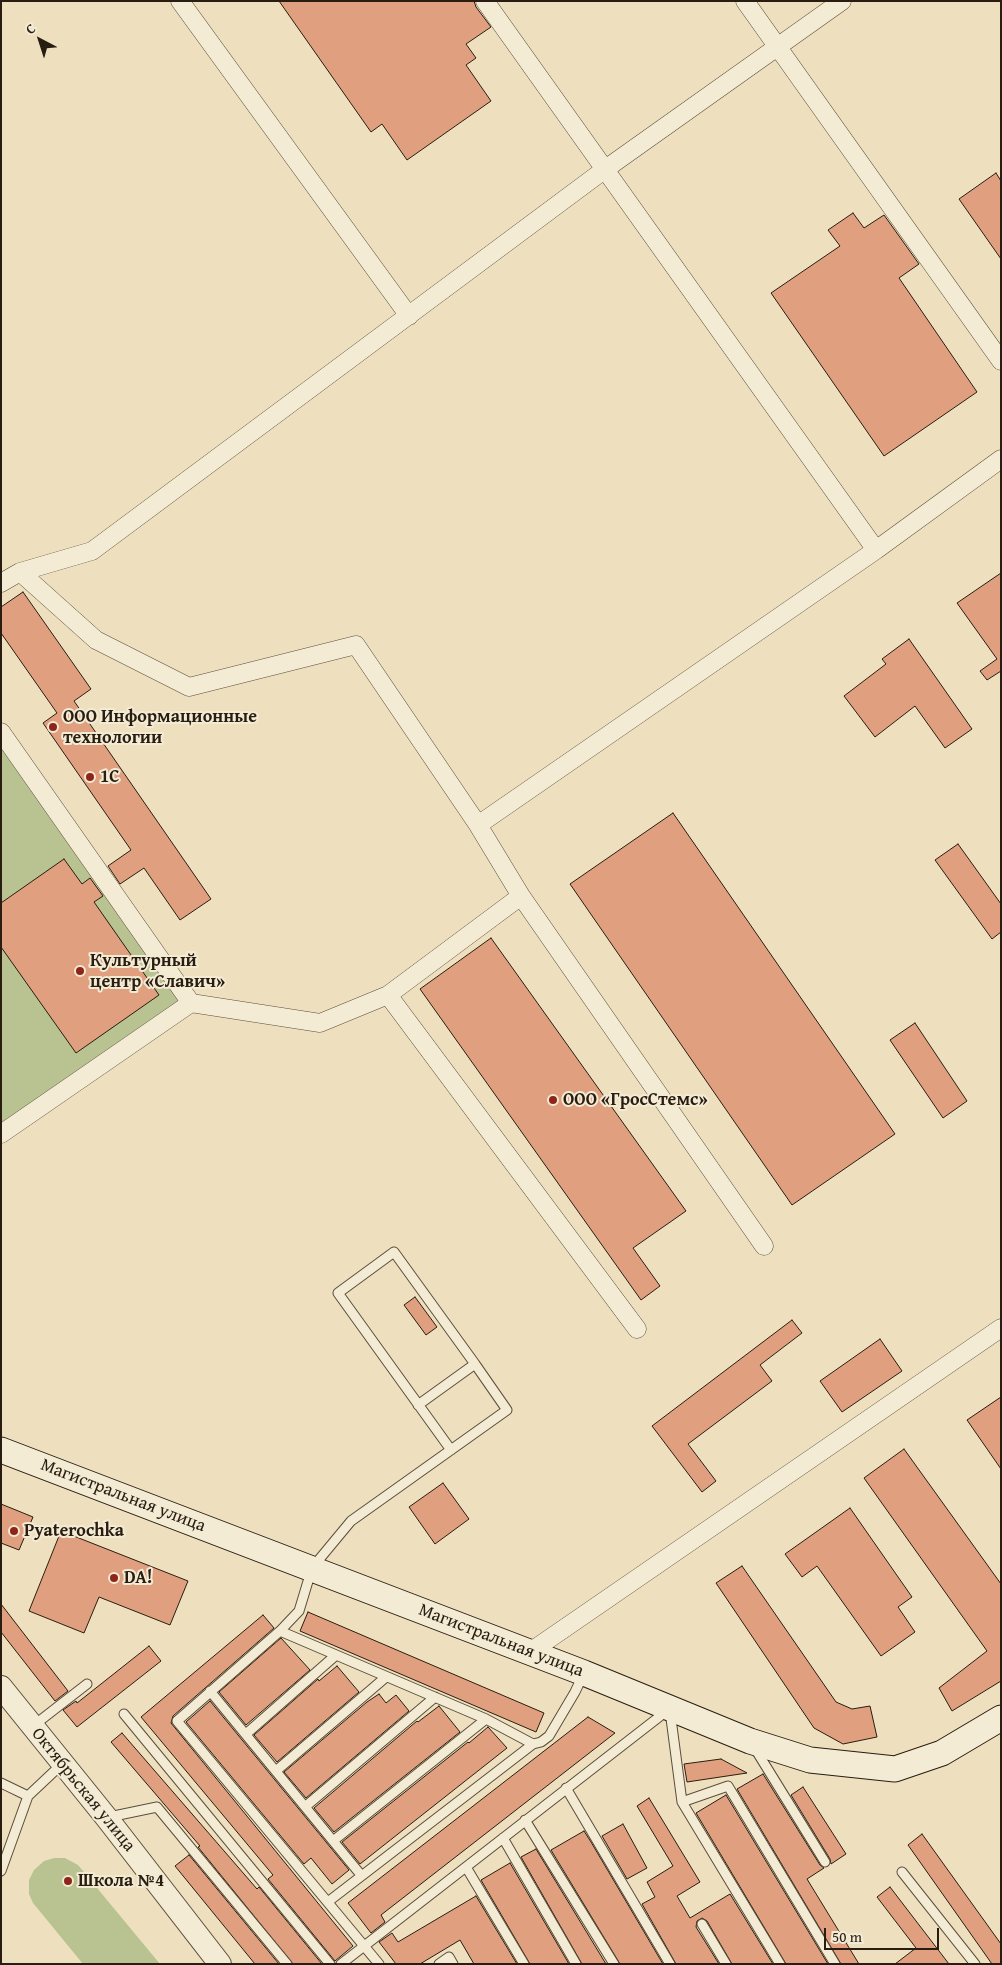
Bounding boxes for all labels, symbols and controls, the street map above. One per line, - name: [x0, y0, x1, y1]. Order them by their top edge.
- north arrow: [15, 15, 65, 65]
- text: С: [21, 18, 40, 39]
- place label: ООО Информационные технологии: [63, 706, 257, 749]
- marker: ООО Информационные технологии: [47, 721, 59, 733]
- place label: 1С: [100, 766, 120, 788]
- marker: 1С: [84, 771, 96, 783]
- place label: Культурный центр «Славич»: [90, 950, 225, 992]
- marker: Культурный центр «Славич»: [74, 965, 86, 977]
- place label: ООО «ГросСтемс»: [563, 1089, 708, 1111]
- marker: ООО «ГросСтемс»: [547, 1094, 559, 1106]
- street label: Магистральная улица: [37, 1455, 209, 1537]
- place label: Pyaterochka: [24, 1520, 124, 1542]
- marker: Pyaterochka: [8, 1525, 20, 1537]
- place label: DA!: [124, 1567, 152, 1589]
- marker: DA!: [108, 1572, 120, 1584]
- street label: Магистральная улица: [415, 1600, 587, 1682]
- street label: Октябрьская улица: [26, 1724, 140, 1856]
- place label: Школа №4: [78, 1870, 164, 1892]
- marker: Школа №4: [62, 1875, 74, 1887]
- scale bar: [827, 1918, 942, 1950]
- text: 50 m: [832, 1926, 862, 1947]

